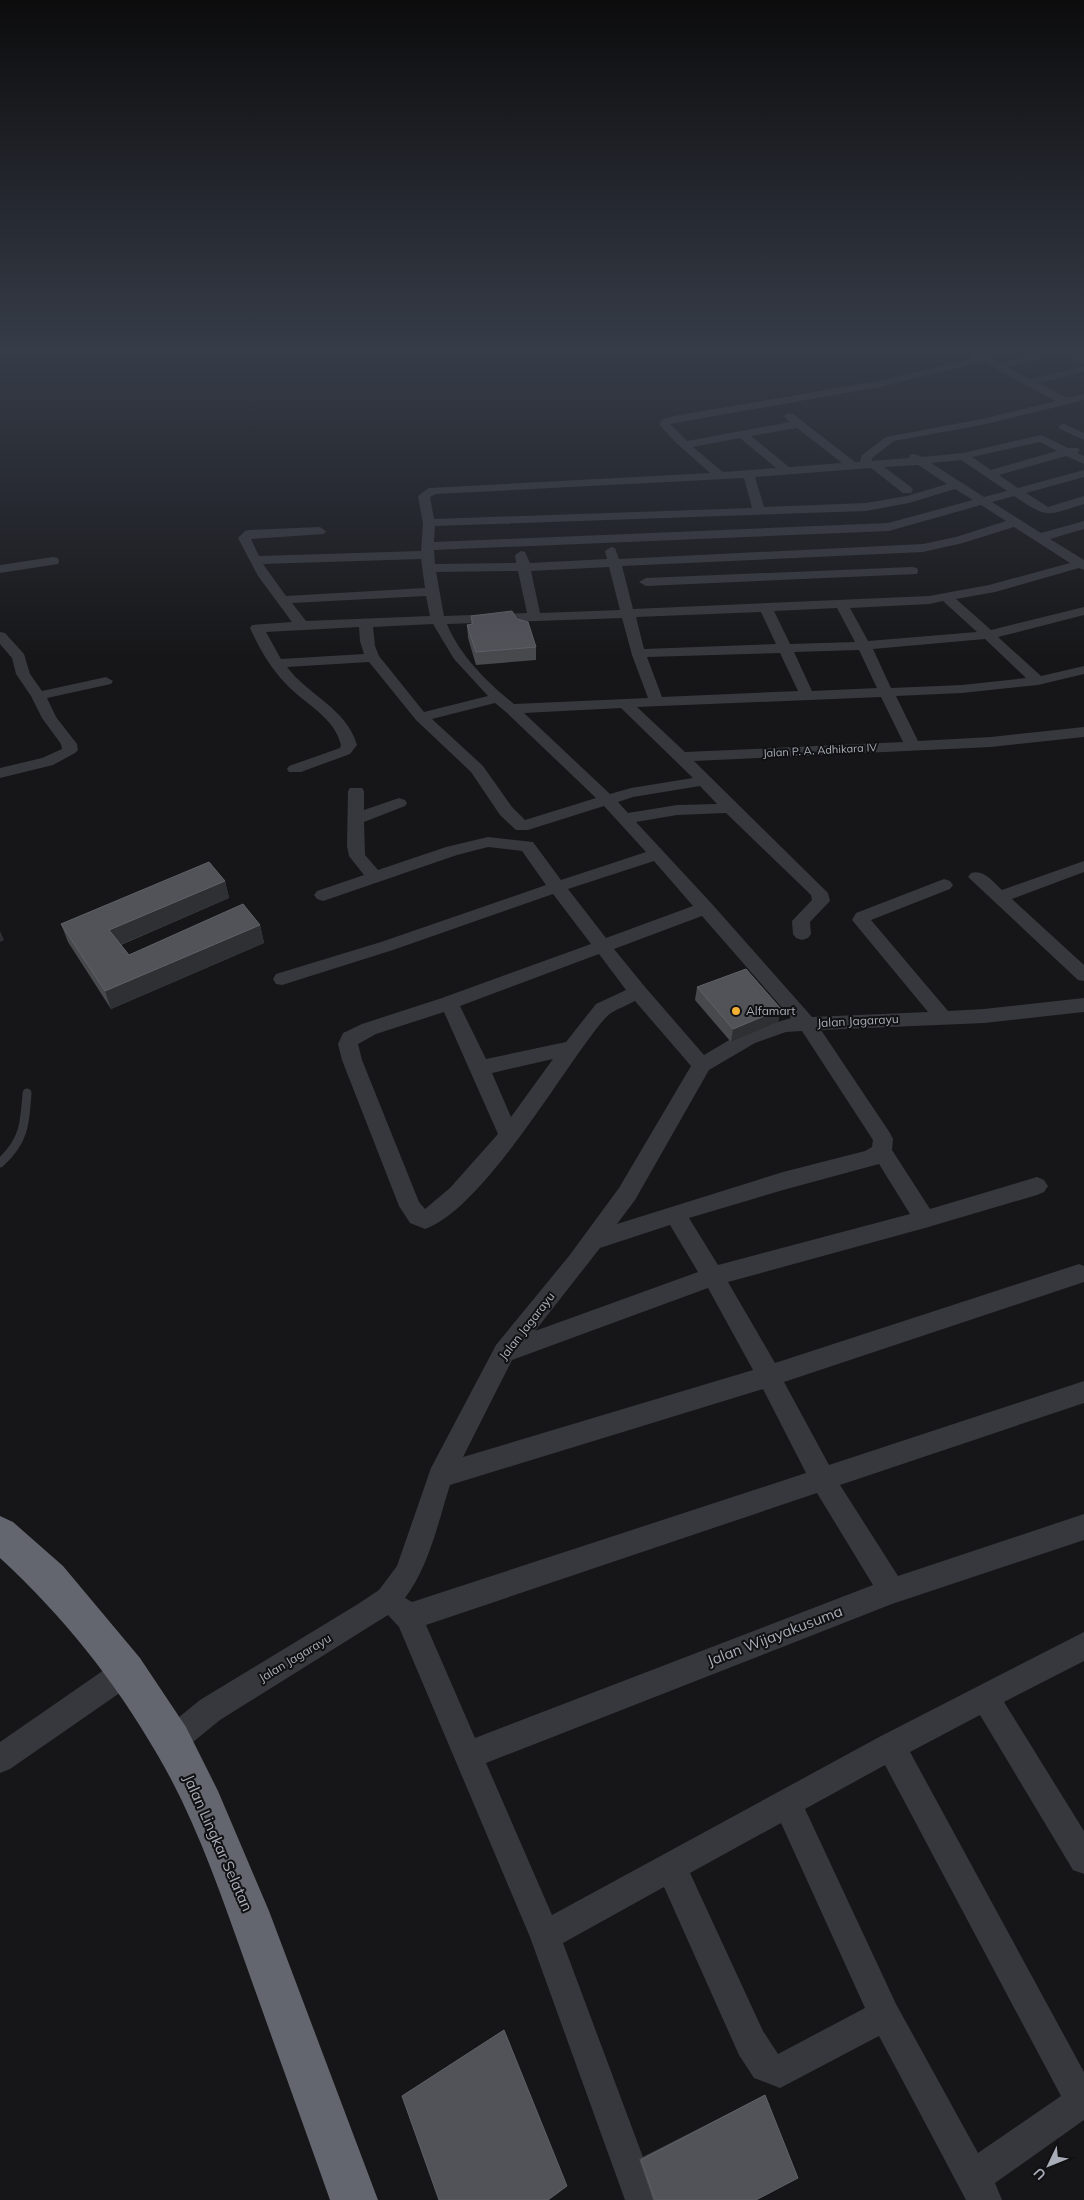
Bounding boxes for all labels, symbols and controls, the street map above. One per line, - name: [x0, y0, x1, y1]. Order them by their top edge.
- street label: Jalan P. A. Adhikara IV: [763, 740, 878, 760]
- place label: Alfamart: [746, 1003, 795, 1018]
- marker: Alfamart: [730, 1005, 742, 1017]
- street label: Jalan Jagarayu: [817, 1011, 899, 1030]
- street label: Jalan Jagarayu: [496, 1289, 558, 1362]
- street label: Jalan Wijayakusuma: [704, 1601, 845, 1670]
- street label: Jalan Jagarayu: [256, 1630, 334, 1685]
- street label: Jalan Lingkar Selatan: [180, 1771, 257, 1914]
- north arrow: [1024, 2140, 1074, 2190]
- text: U: [1029, 2164, 1050, 2184]

